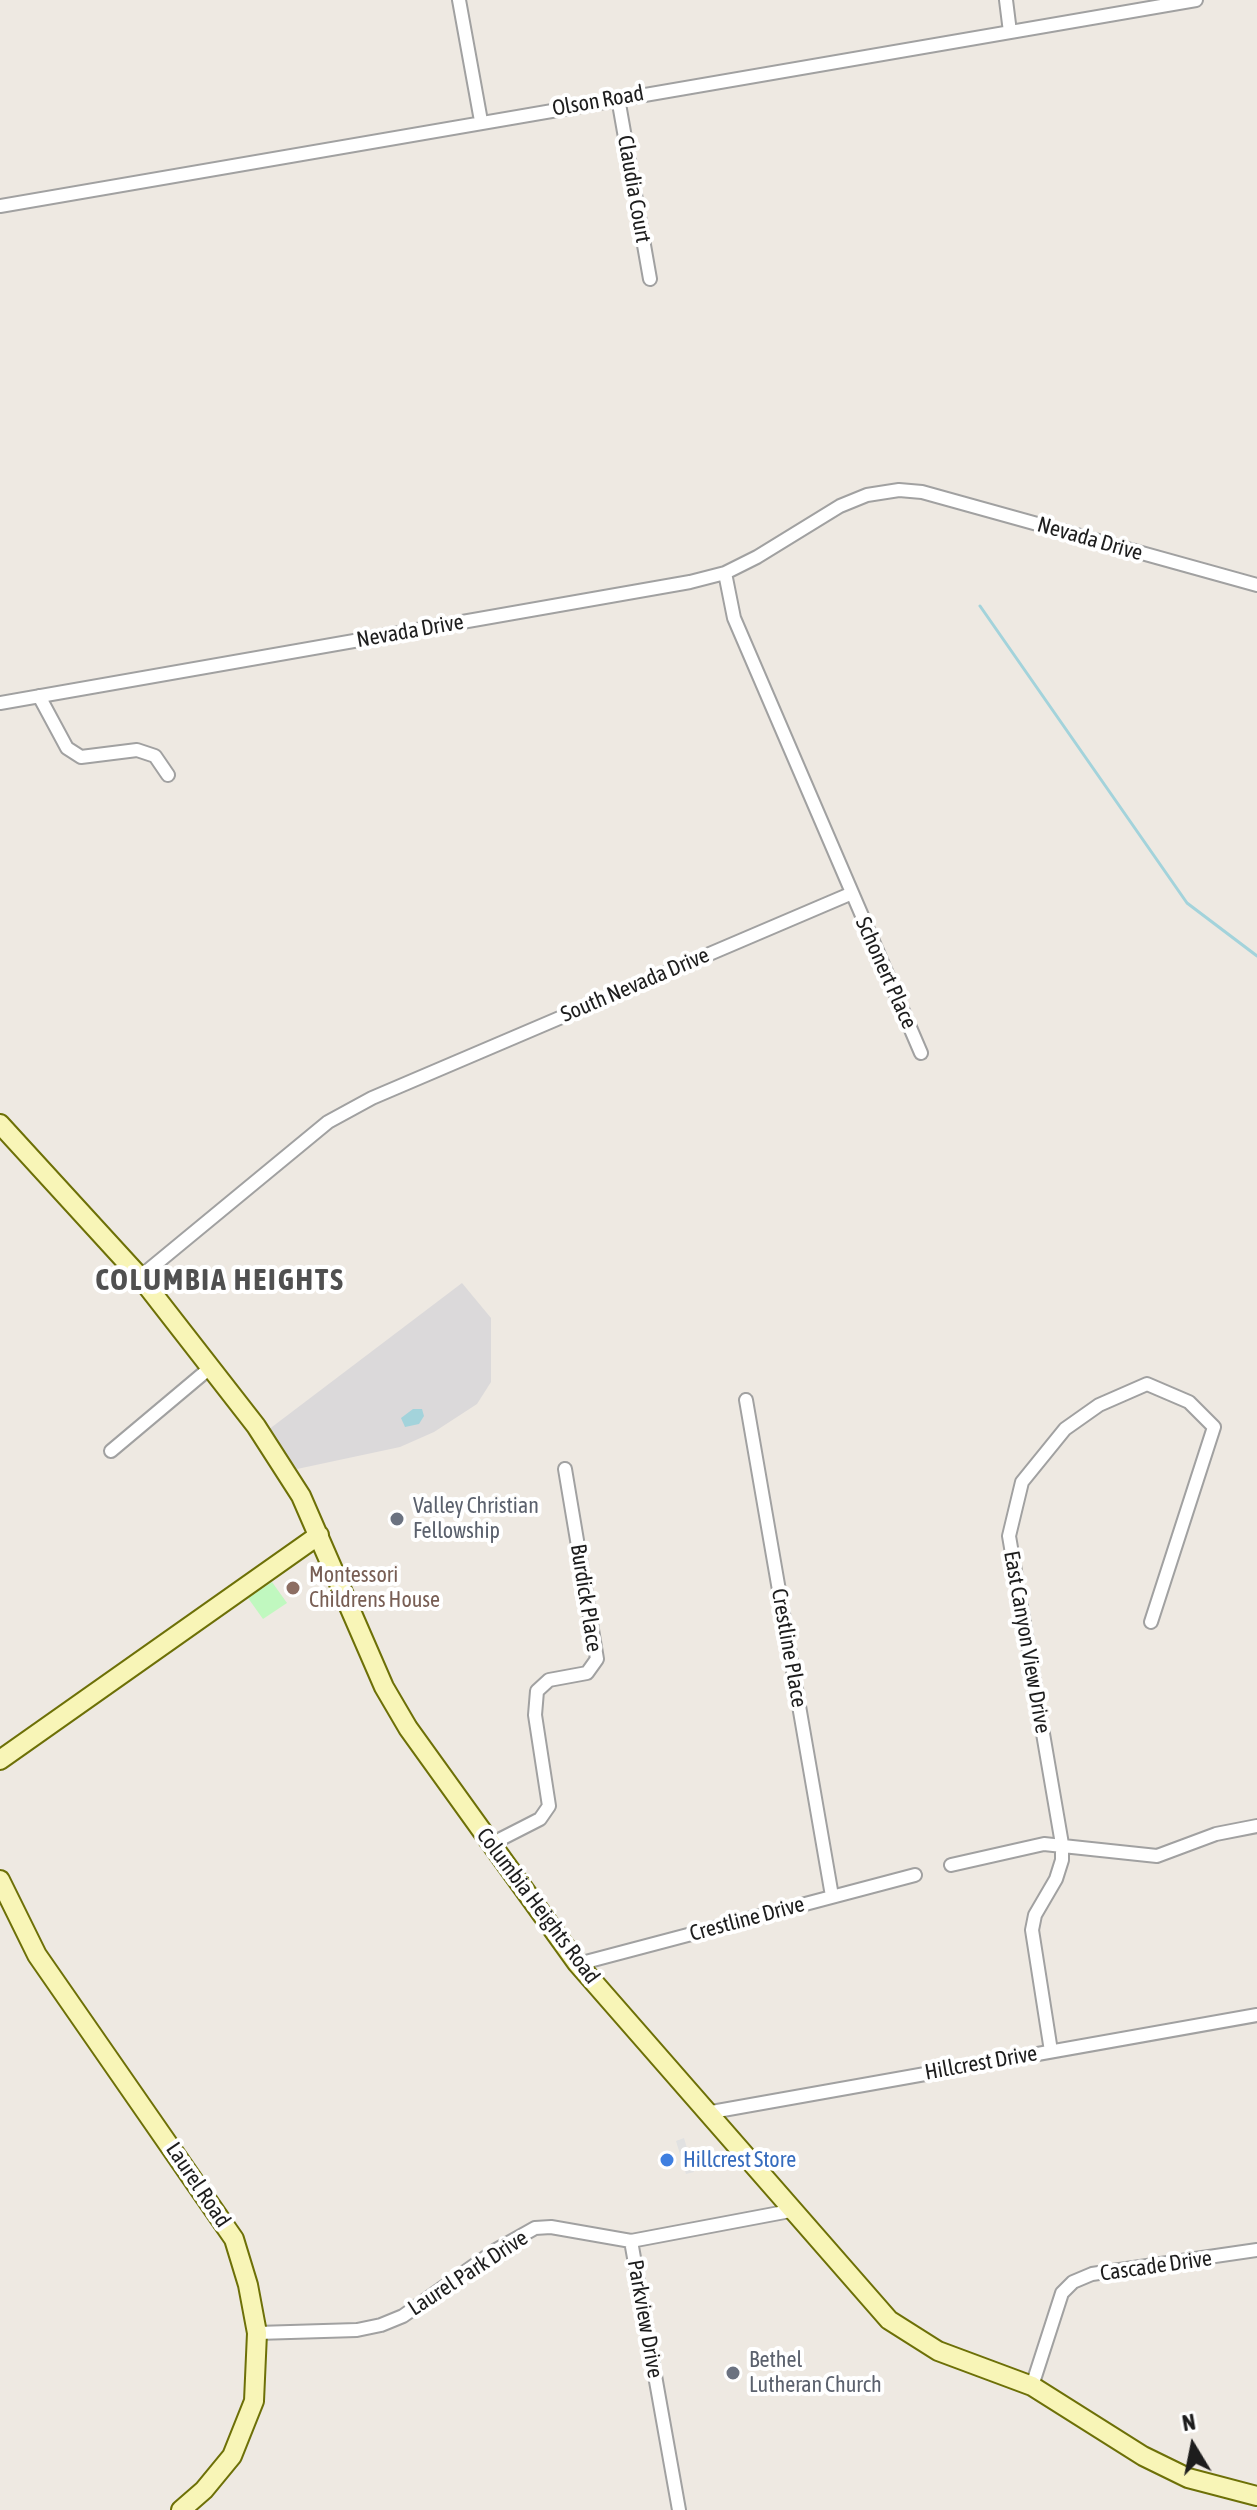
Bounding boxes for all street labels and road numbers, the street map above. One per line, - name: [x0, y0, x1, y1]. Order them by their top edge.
- street label: Olson Road: [550, 80, 646, 122]
- street label: Claudia Court: [612, 133, 656, 245]
- street label: Nevada Drive: [1034, 511, 1146, 567]
- street label: Nevada Drive: [354, 609, 466, 653]
- street label: Schonert Place: [850, 913, 922, 1033]
- street label: South Nevada Drive: [557, 942, 713, 1028]
- street label: Burdick Place: [564, 1542, 608, 1654]
- street label: East Canyon View Drive: [998, 1549, 1056, 1735]
- street label: Crestline Place: [766, 1587, 812, 1709]
- street label: Columbia Heights Road: [471, 1823, 605, 1989]
- street label: Crestline Drive: [687, 1891, 807, 1947]
- street label: Hillcrest Drive: [923, 2040, 1039, 2086]
- street label: Laurel Road: [160, 2138, 236, 2232]
- street label: Laurel Park Drive: [403, 2225, 533, 2321]
- street label: Cascade Drive: [1099, 2245, 1213, 2287]
- street label: Parkview Drive: [622, 2258, 668, 2380]

